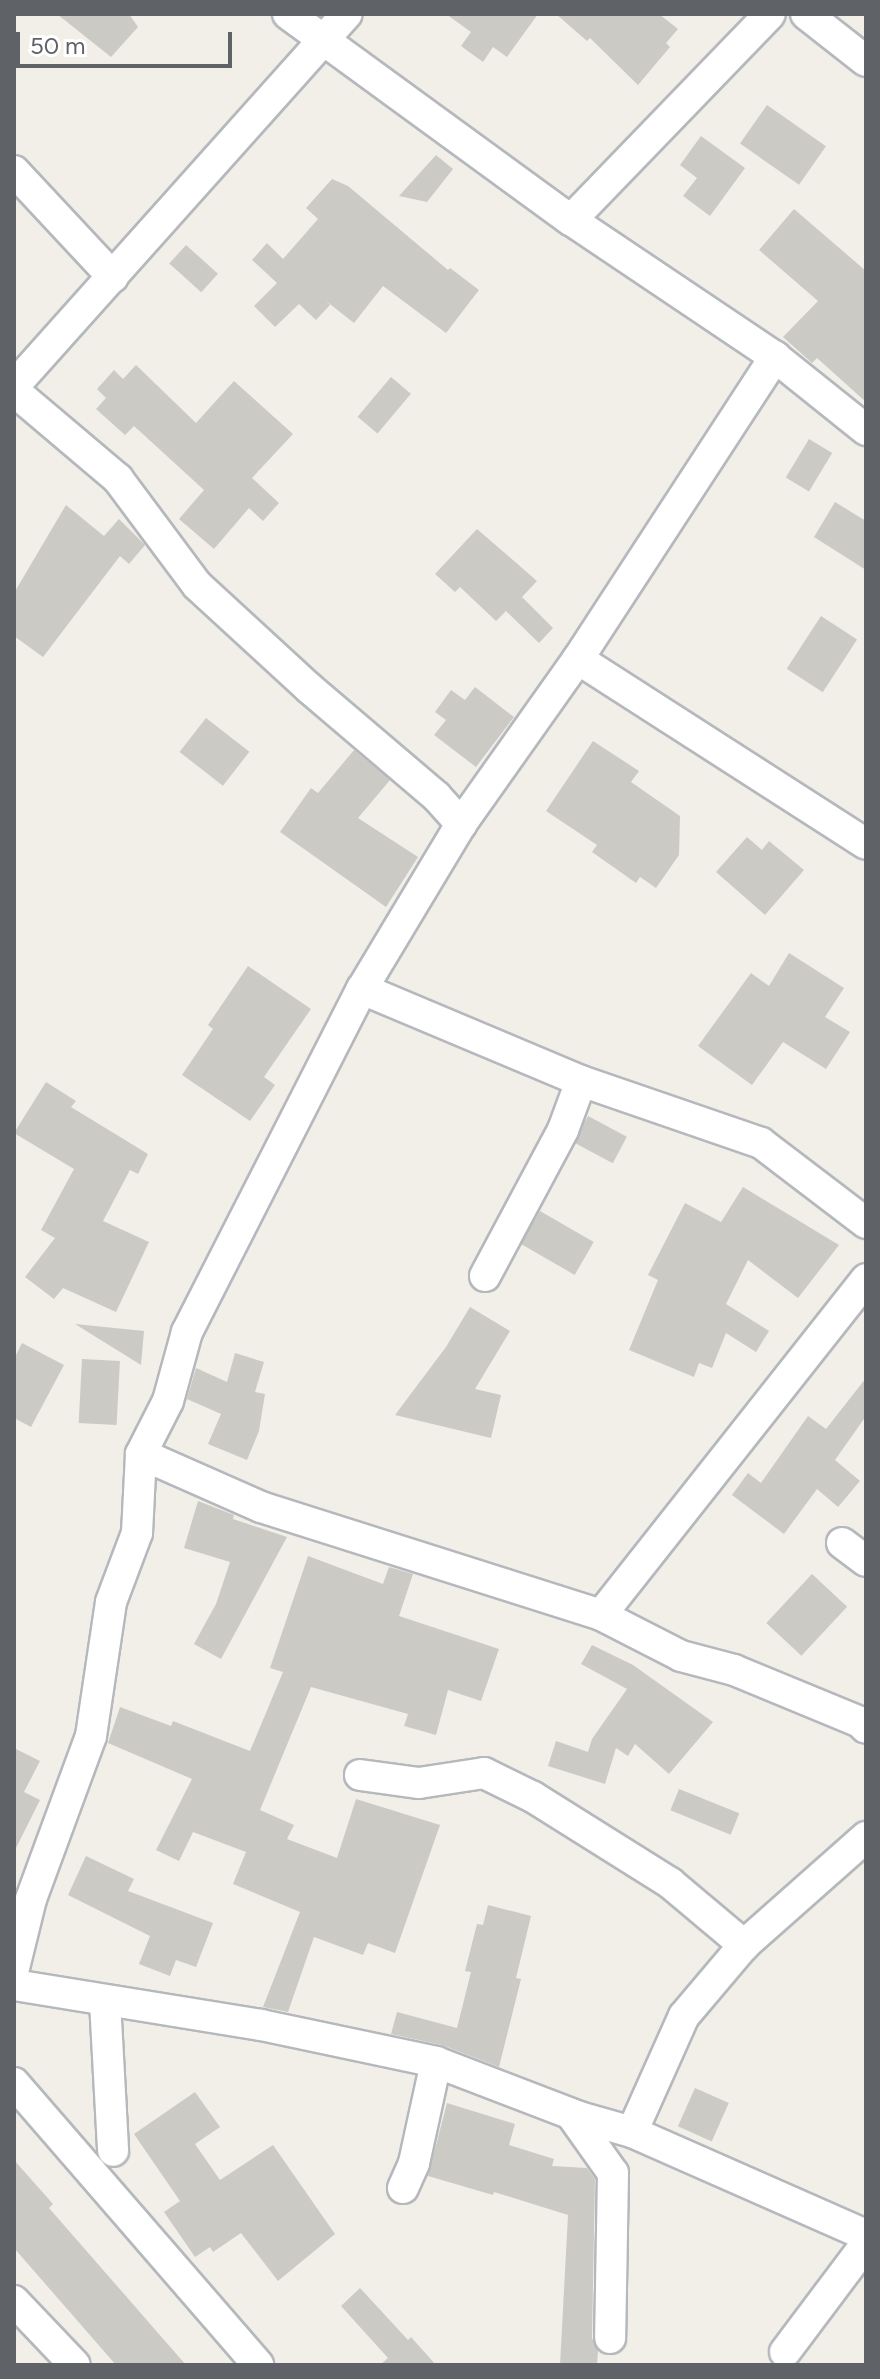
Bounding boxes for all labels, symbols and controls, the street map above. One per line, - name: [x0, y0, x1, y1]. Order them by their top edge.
- scale bar: [20, 16, 236, 66]
- text: 50 m: [30, 31, 86, 60]

